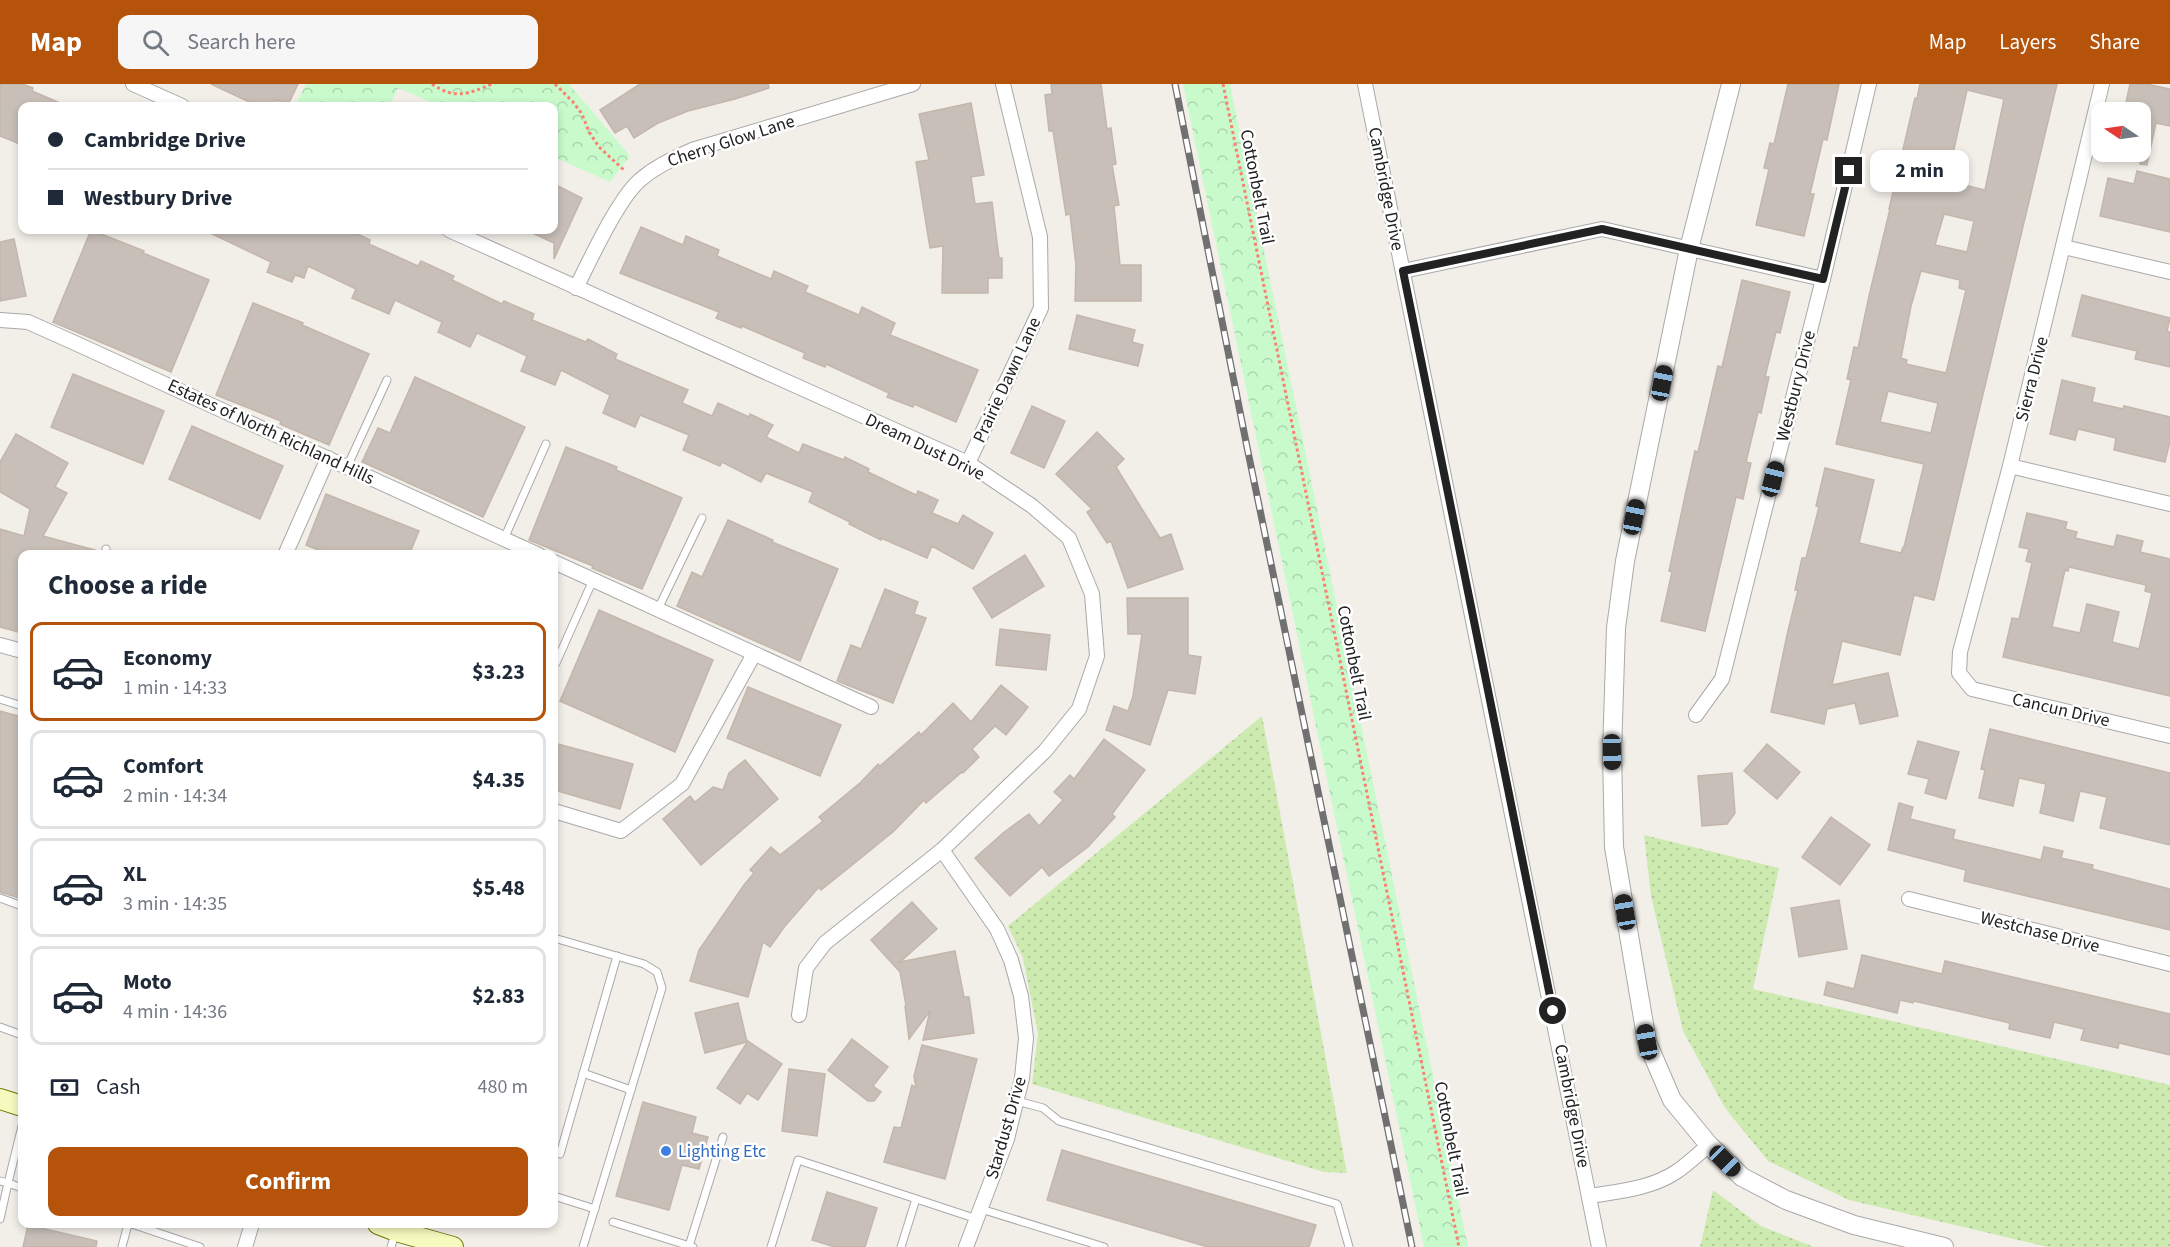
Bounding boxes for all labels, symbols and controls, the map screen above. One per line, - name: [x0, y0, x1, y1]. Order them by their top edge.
- search box: [118, 15, 538, 69]
- text: Map: [30, 22, 82, 62]
- icon: search: [139, 26, 172, 59]
- text: Search here: [187, 26, 296, 58]
- text: Map: [1929, 27, 1966, 57]
- text: Layers: [1999, 27, 2056, 57]
- text: Share: [2089, 27, 2140, 57]
- north arrow: [2091, 102, 2151, 162]
- map controls: [2091, 102, 2151, 162]
- street label: Cherry Glow Lane: [664, 109, 798, 173]
- text: Cambridge Drive: [84, 124, 246, 156]
- street label: Cambridge Drive: [1362, 125, 1410, 253]
- street label: Cottonbelt Trail: [1234, 127, 1280, 247]
- callout: 2 min: [1870, 150, 1969, 192]
- route end: [1835, 157, 1862, 184]
- text: 2 min: [1895, 157, 1944, 185]
- text: Westbury Drive: [84, 182, 232, 214]
- street label: Prairie Dawn Lane: [967, 313, 1047, 447]
- street label: Westbury Drive: [1770, 328, 1822, 444]
- street label: Sierra Drive: [2009, 334, 2055, 424]
- car: [1650, 364, 1674, 402]
- street label: Estates of North Richland Hills: [164, 373, 378, 491]
- street label: Dream Dust Drive: [861, 407, 989, 487]
- car: [1760, 459, 1786, 499]
- car: [1622, 498, 1646, 536]
- text: Choose a ride: [48, 566, 208, 605]
- street label: Cottonbelt Trail: [1331, 603, 1377, 723]
- text: Economy: [123, 642, 212, 674]
- icon: car: [51, 645, 105, 699]
- text: $3.23: [472, 656, 525, 688]
- text: 1 min · 14:33: [123, 674, 227, 702]
- street label: Cancun Drive: [2010, 687, 2112, 733]
- car: [1603, 734, 1621, 770]
- text: Comfort: [123, 750, 204, 782]
- icon: car: [51, 753, 105, 807]
- text: $4.35: [472, 764, 525, 796]
- text: 2 min · 14:34: [123, 782, 227, 810]
- text: XL: [123, 858, 147, 890]
- icon: car: [51, 861, 105, 915]
- text: $5.48: [472, 872, 525, 904]
- text: 3 min · 14:35: [123, 890, 227, 918]
- car: [1613, 893, 1637, 931]
- street label: Westchase Drive: [1978, 905, 2102, 959]
- text: Moto: [123, 966, 172, 998]
- icon: car: [51, 969, 105, 1023]
- text: $2.83: [472, 980, 525, 1012]
- route start: [1539, 997, 1566, 1024]
- text: 4 min · 14:36: [123, 998, 227, 1026]
- car: [1635, 1023, 1659, 1061]
- street label: Cambridge Drive: [1548, 1042, 1596, 1170]
- icon: cash: [48, 1071, 81, 1104]
- text: Cash: [96, 1071, 141, 1103]
- text: 480 m: [478, 1073, 528, 1101]
- street label: Stardust Drive: [979, 1074, 1033, 1182]
- street label: Cottonbelt Trail: [1428, 1079, 1474, 1199]
- place label: Lighting Etc: [678, 1139, 766, 1164]
- car: [1706, 1142, 1744, 1180]
- marker: Lighting Etc: [659, 1144, 673, 1158]
- button: Confirm: [48, 1147, 528, 1216]

